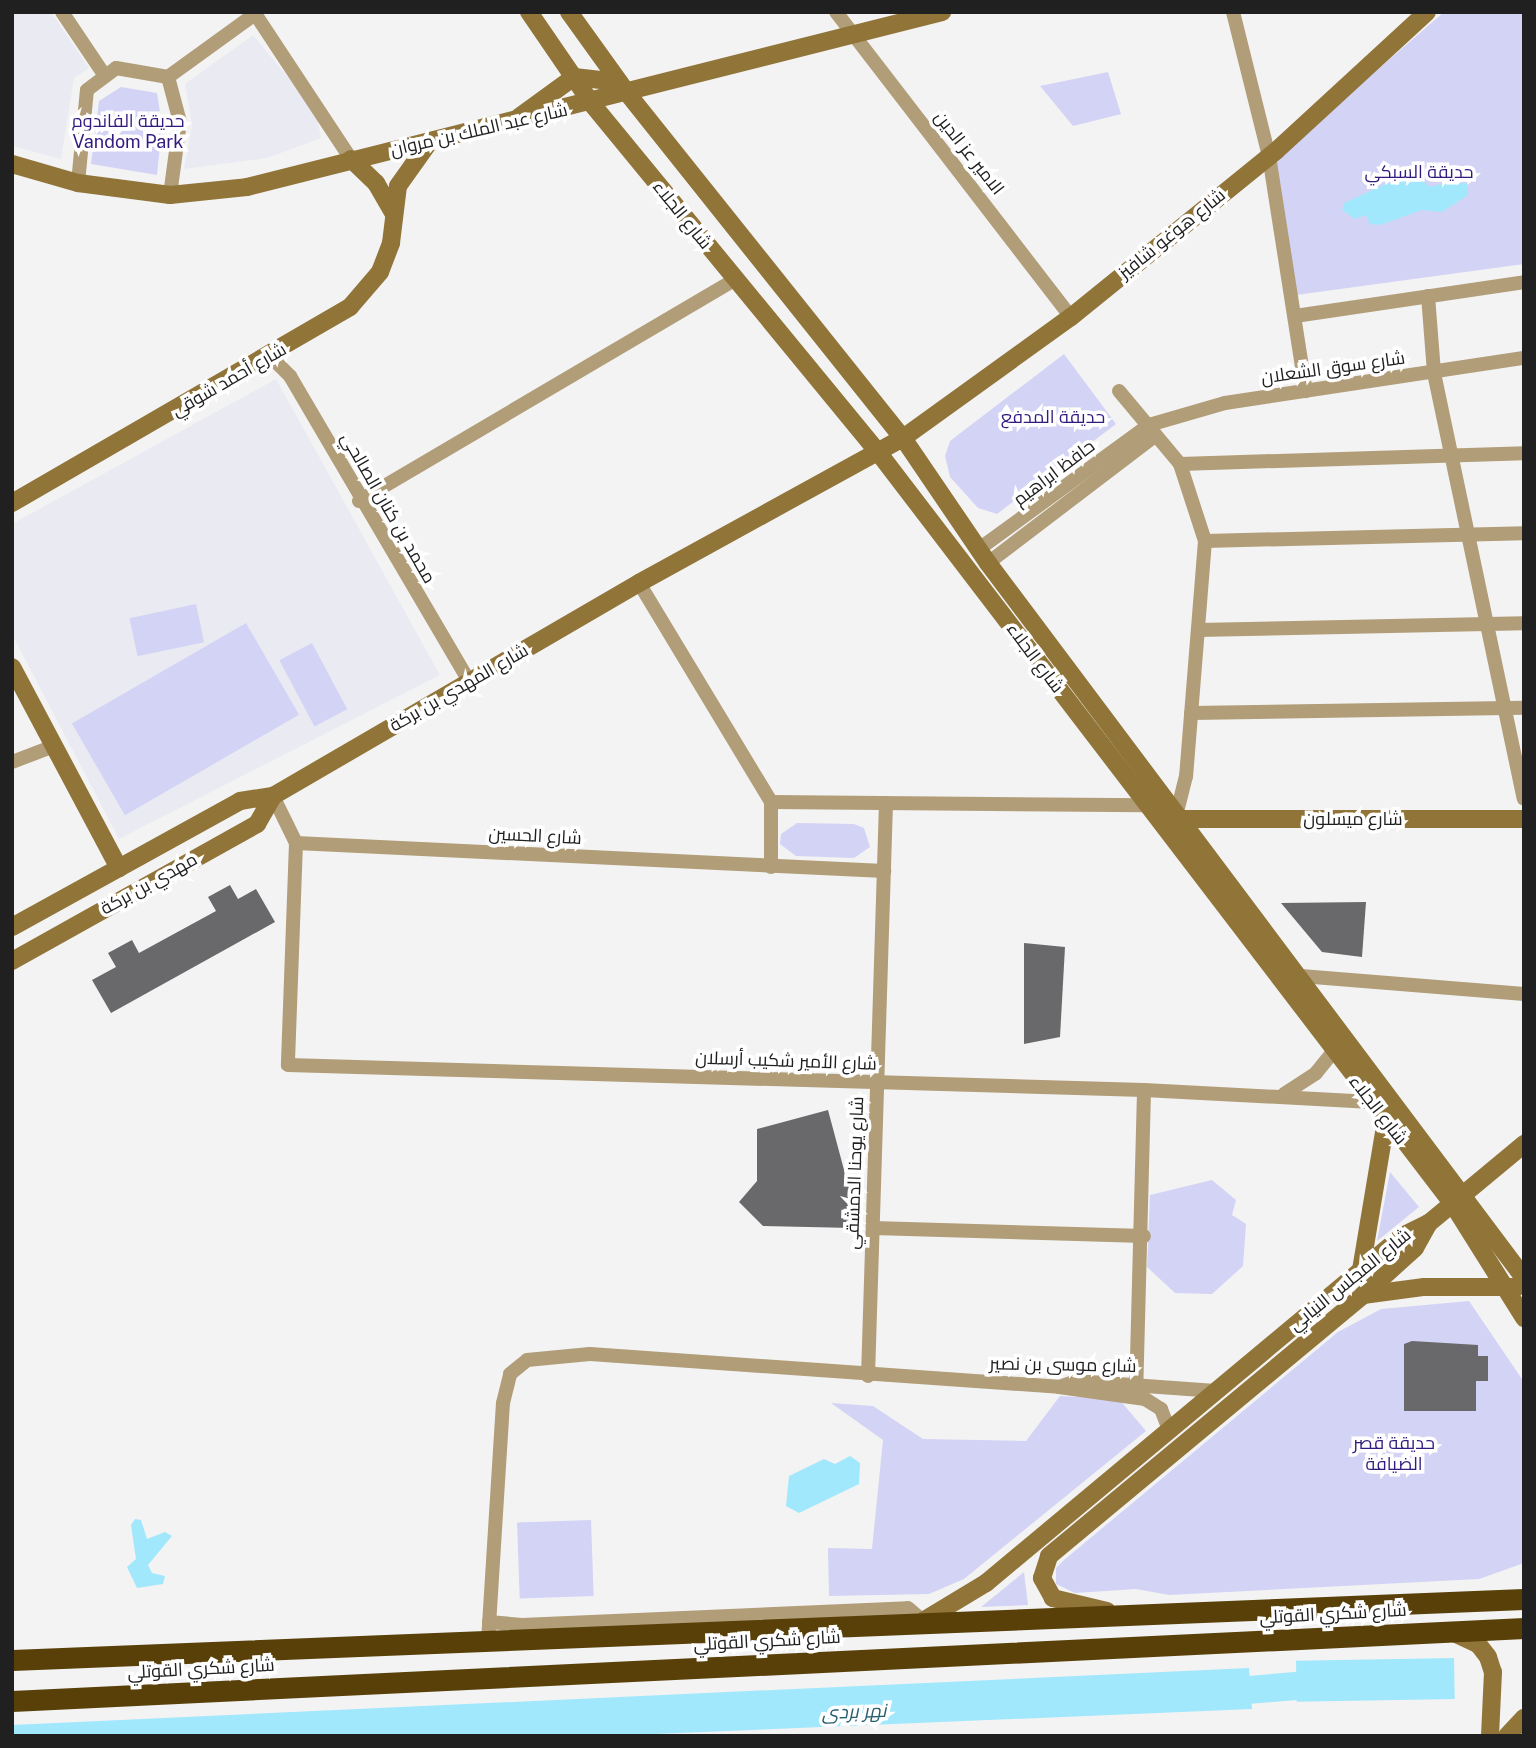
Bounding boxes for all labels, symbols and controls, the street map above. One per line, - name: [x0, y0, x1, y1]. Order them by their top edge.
- street label: شارع عبد الملك بن مروان: [388, 99, 570, 161]
- street label: الامير عز الدين: [930, 107, 1008, 199]
- park label: حديقة الفاندوم Vandom Park: [72, 111, 184, 154]
- park label: حديقة السبكي: [1364, 161, 1474, 183]
- street label: شارع الجلاء: [648, 176, 716, 254]
- street label: شارع هوغو شافيز: [1114, 184, 1230, 284]
- street label: شارع أحمد شوقي: [168, 338, 290, 422]
- street label: شارع سوق الشعلان: [1260, 347, 1406, 389]
- park label: حديقة المدفع: [1001, 406, 1105, 428]
- street label: محمد بن كنان الصالحي: [336, 429, 440, 587]
- street label: حافظ ابراهيم: [1009, 435, 1099, 511]
- street label: شارع الجلاء: [1002, 619, 1068, 697]
- street label: شارع المهدي بن بركة: [386, 639, 532, 737]
- street label: شارع ميسلون: [1303, 808, 1403, 830]
- street label: شارع الحسين: [488, 823, 582, 849]
- street label: مهدي بن بركة: [97, 849, 201, 919]
- street label: شارع الأمير شكيب أرسلان: [695, 1047, 877, 1075]
- street label: شارع الجلاء: [1344, 1071, 1412, 1149]
- street label: شارع يوحنا الدمشقي: [842, 1096, 868, 1250]
- street label: شارع المجلس النيابي: [1285, 1224, 1415, 1336]
- street label: شارع موسى بن نصير: [989, 1353, 1137, 1377]
- park label: حديقة قصر الضيافة: [1353, 1433, 1435, 1476]
- street label: شارع شكري القوتلي: [1259, 1599, 1407, 1629]
- street label: شارع شكري القوتلي: [693, 1626, 841, 1656]
- street label: شارع شكري القوتلي: [127, 1654, 275, 1684]
- water label: نهر بردى: [821, 1699, 887, 1725]

